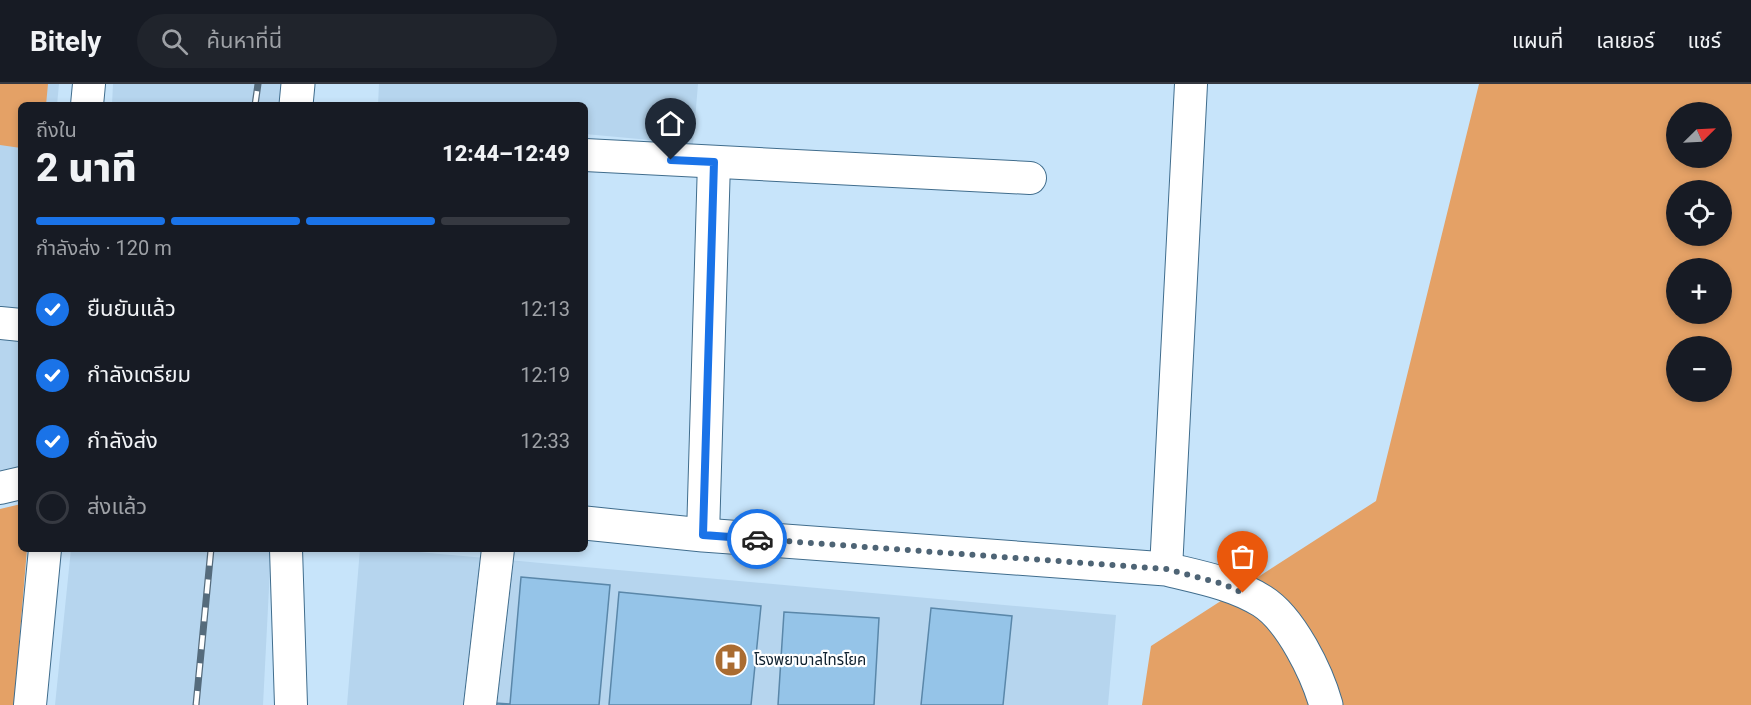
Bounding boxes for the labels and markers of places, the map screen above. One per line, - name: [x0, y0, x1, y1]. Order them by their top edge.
- pin: [645, 98, 696, 160]
- pin: [1217, 531, 1268, 593]
- hospital icon: โรงพยาบาลไทรโยค: [713, 642, 749, 678]
- place label: โรงพยาบาลไทรโยค: [754, 651, 866, 669]

